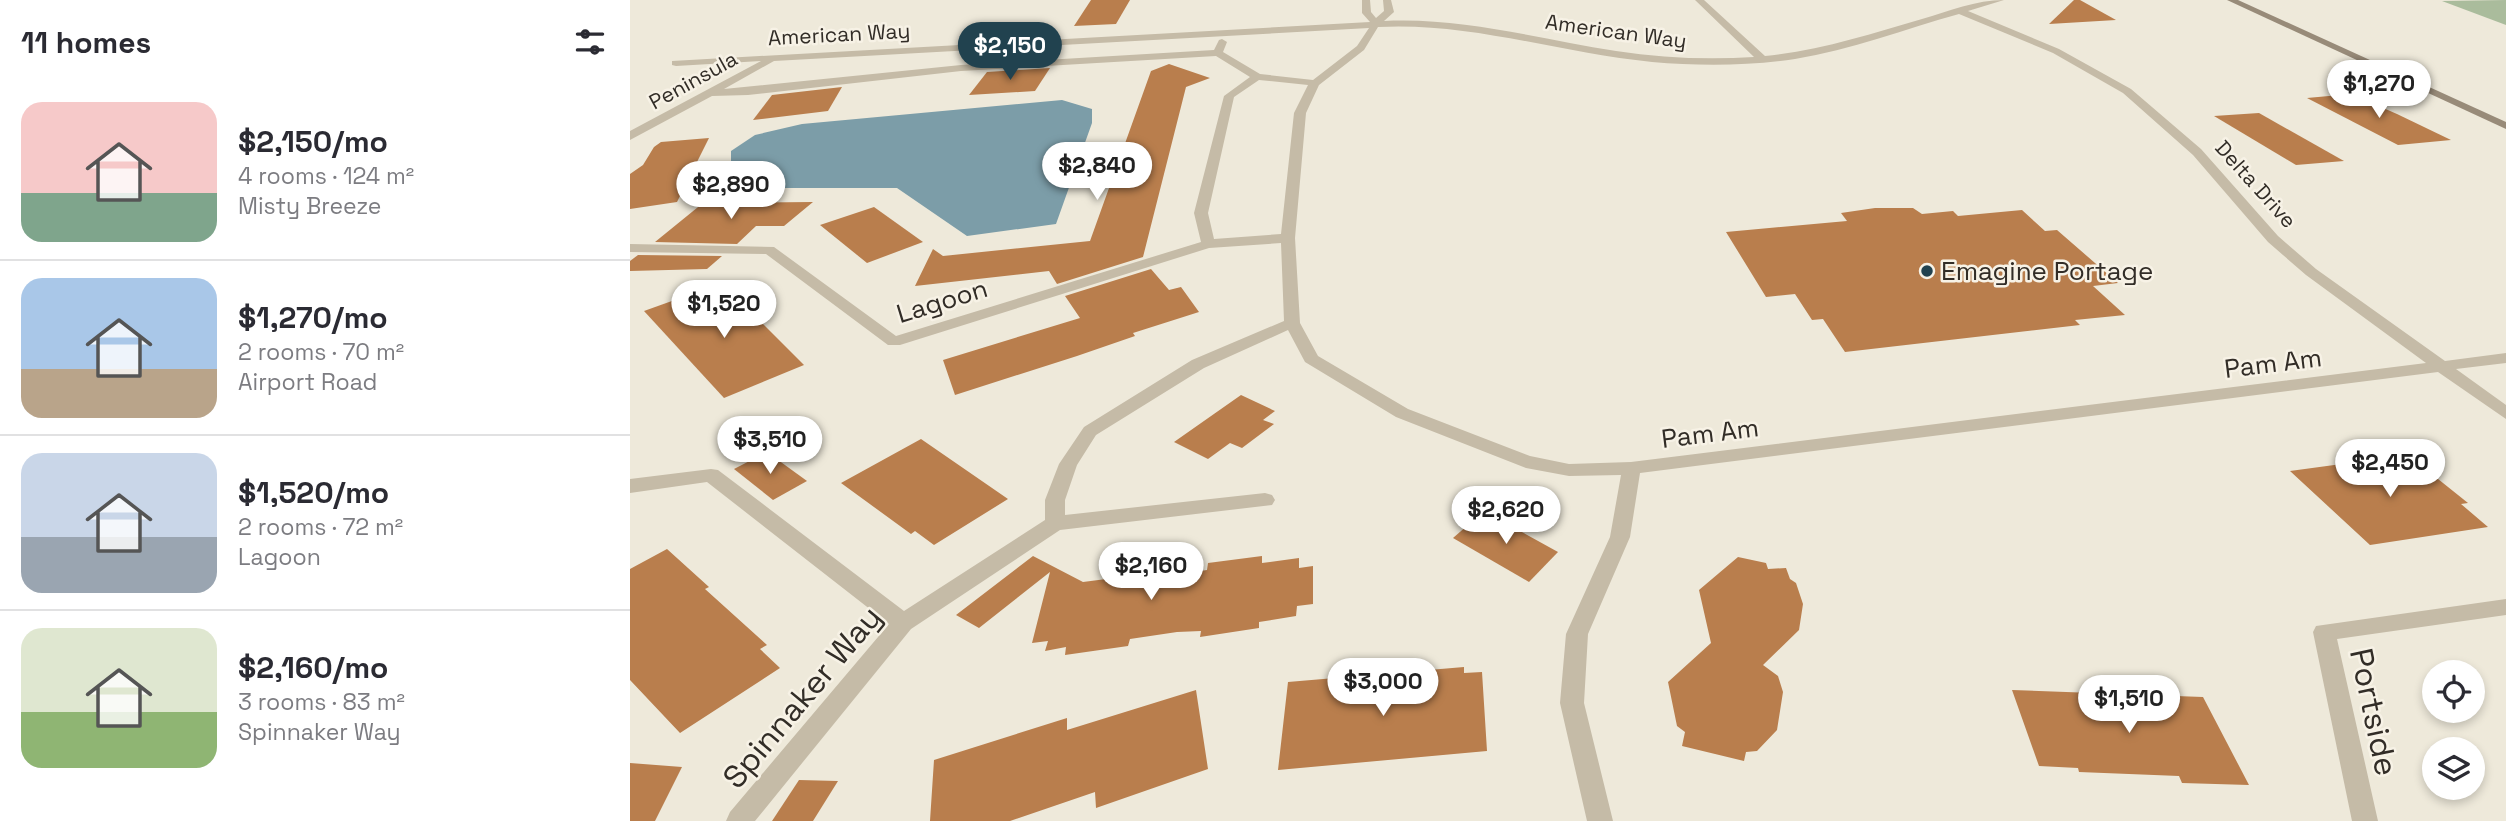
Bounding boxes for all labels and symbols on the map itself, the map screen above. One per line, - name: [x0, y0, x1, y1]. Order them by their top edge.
- street label: American Way: [1544, 8, 1688, 54]
- street label: American Way: [767, 17, 911, 51]
- pin: $2,150: [953, 22, 1067, 82]
- street label: Peninsula: [644, 45, 742, 115]
- pin: $1,270: [2322, 60, 2436, 120]
- street label: Delta Drive: [2210, 135, 2302, 233]
- pin: $2,840: [1040, 142, 1154, 202]
- pin: $2,890: [674, 162, 788, 221]
- place label: Emagine Portage: [1941, 254, 2153, 288]
- marker: Emagine Portage: [1919, 263, 1935, 279]
- street label: Lagoon: [892, 271, 992, 331]
- pin: $1,520: [667, 280, 781, 340]
- street label: Pam Am: [2222, 340, 2324, 386]
- street label: Pam Am: [1659, 410, 1761, 456]
- pin: $3,510: [713, 416, 827, 476]
- pin: $2,450: [2333, 440, 2447, 499]
- pin: $2,620: [1449, 486, 1563, 546]
- pin: $2,160: [1094, 542, 1208, 602]
- street label: Spinnaker Way: [714, 597, 890, 797]
- street label: Portside: [2341, 644, 2407, 780]
- pin: $3,000: [1326, 658, 1440, 718]
- pin: $1,510: [2072, 676, 2186, 735]

